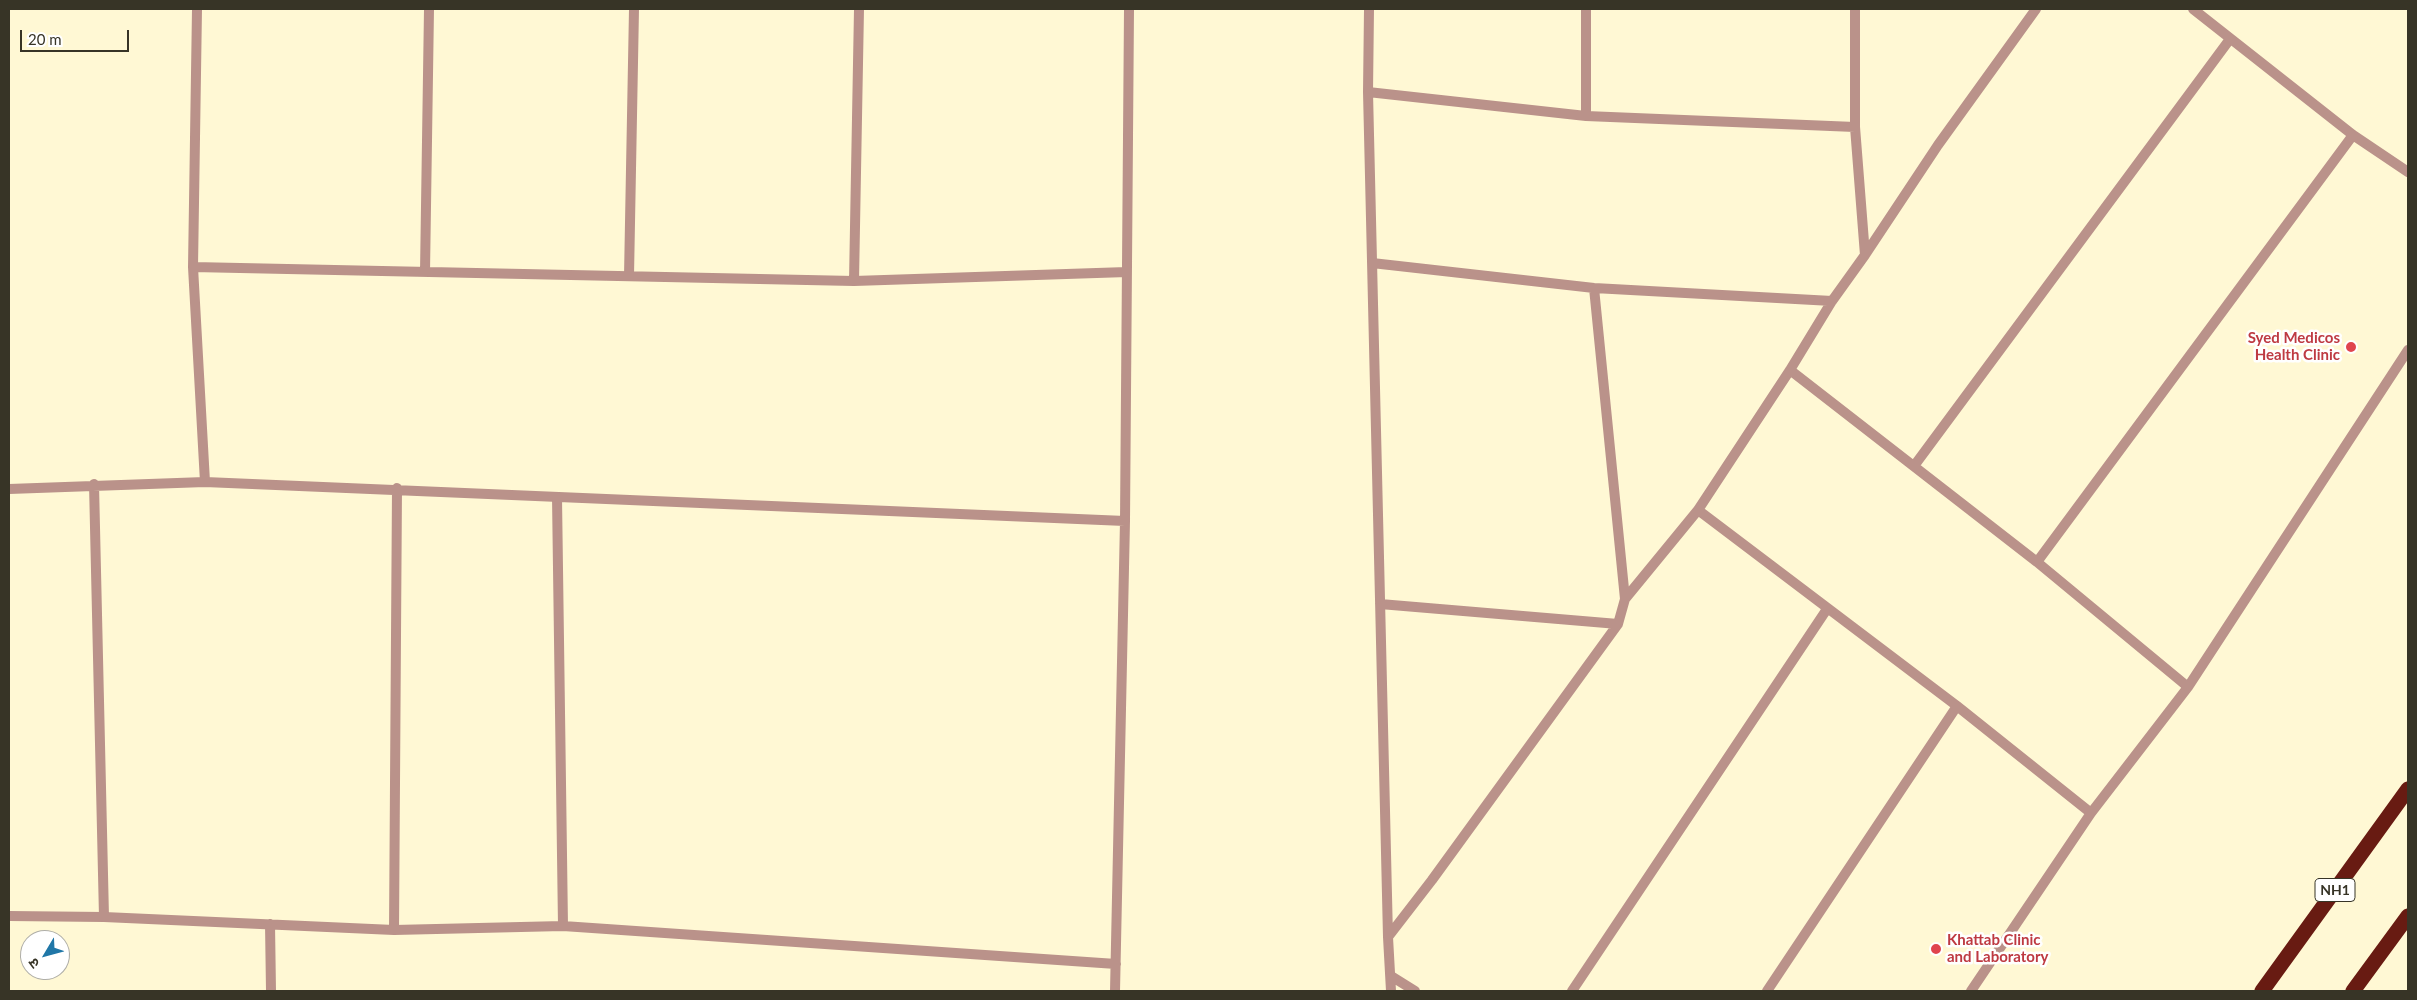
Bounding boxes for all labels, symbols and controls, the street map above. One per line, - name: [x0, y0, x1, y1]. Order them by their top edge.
- scale bar: [22, 20, 131, 52]
- text: 20 m: [28, 30, 62, 48]
- place label: Syed Medicos Health Clinic: [2248, 329, 2340, 364]
- marker: Syed Medicos Health Clinic: [2344, 340, 2358, 354]
- road number: NH1: [2315, 878, 2355, 902]
- north arrow: [20, 930, 70, 980]
- place label: Khattab Clinic and Laboratory: [1947, 931, 2048, 966]
- marker: Khattab Clinic and Laboratory: [1929, 942, 1943, 956]
- text: उ: [24, 955, 43, 972]

